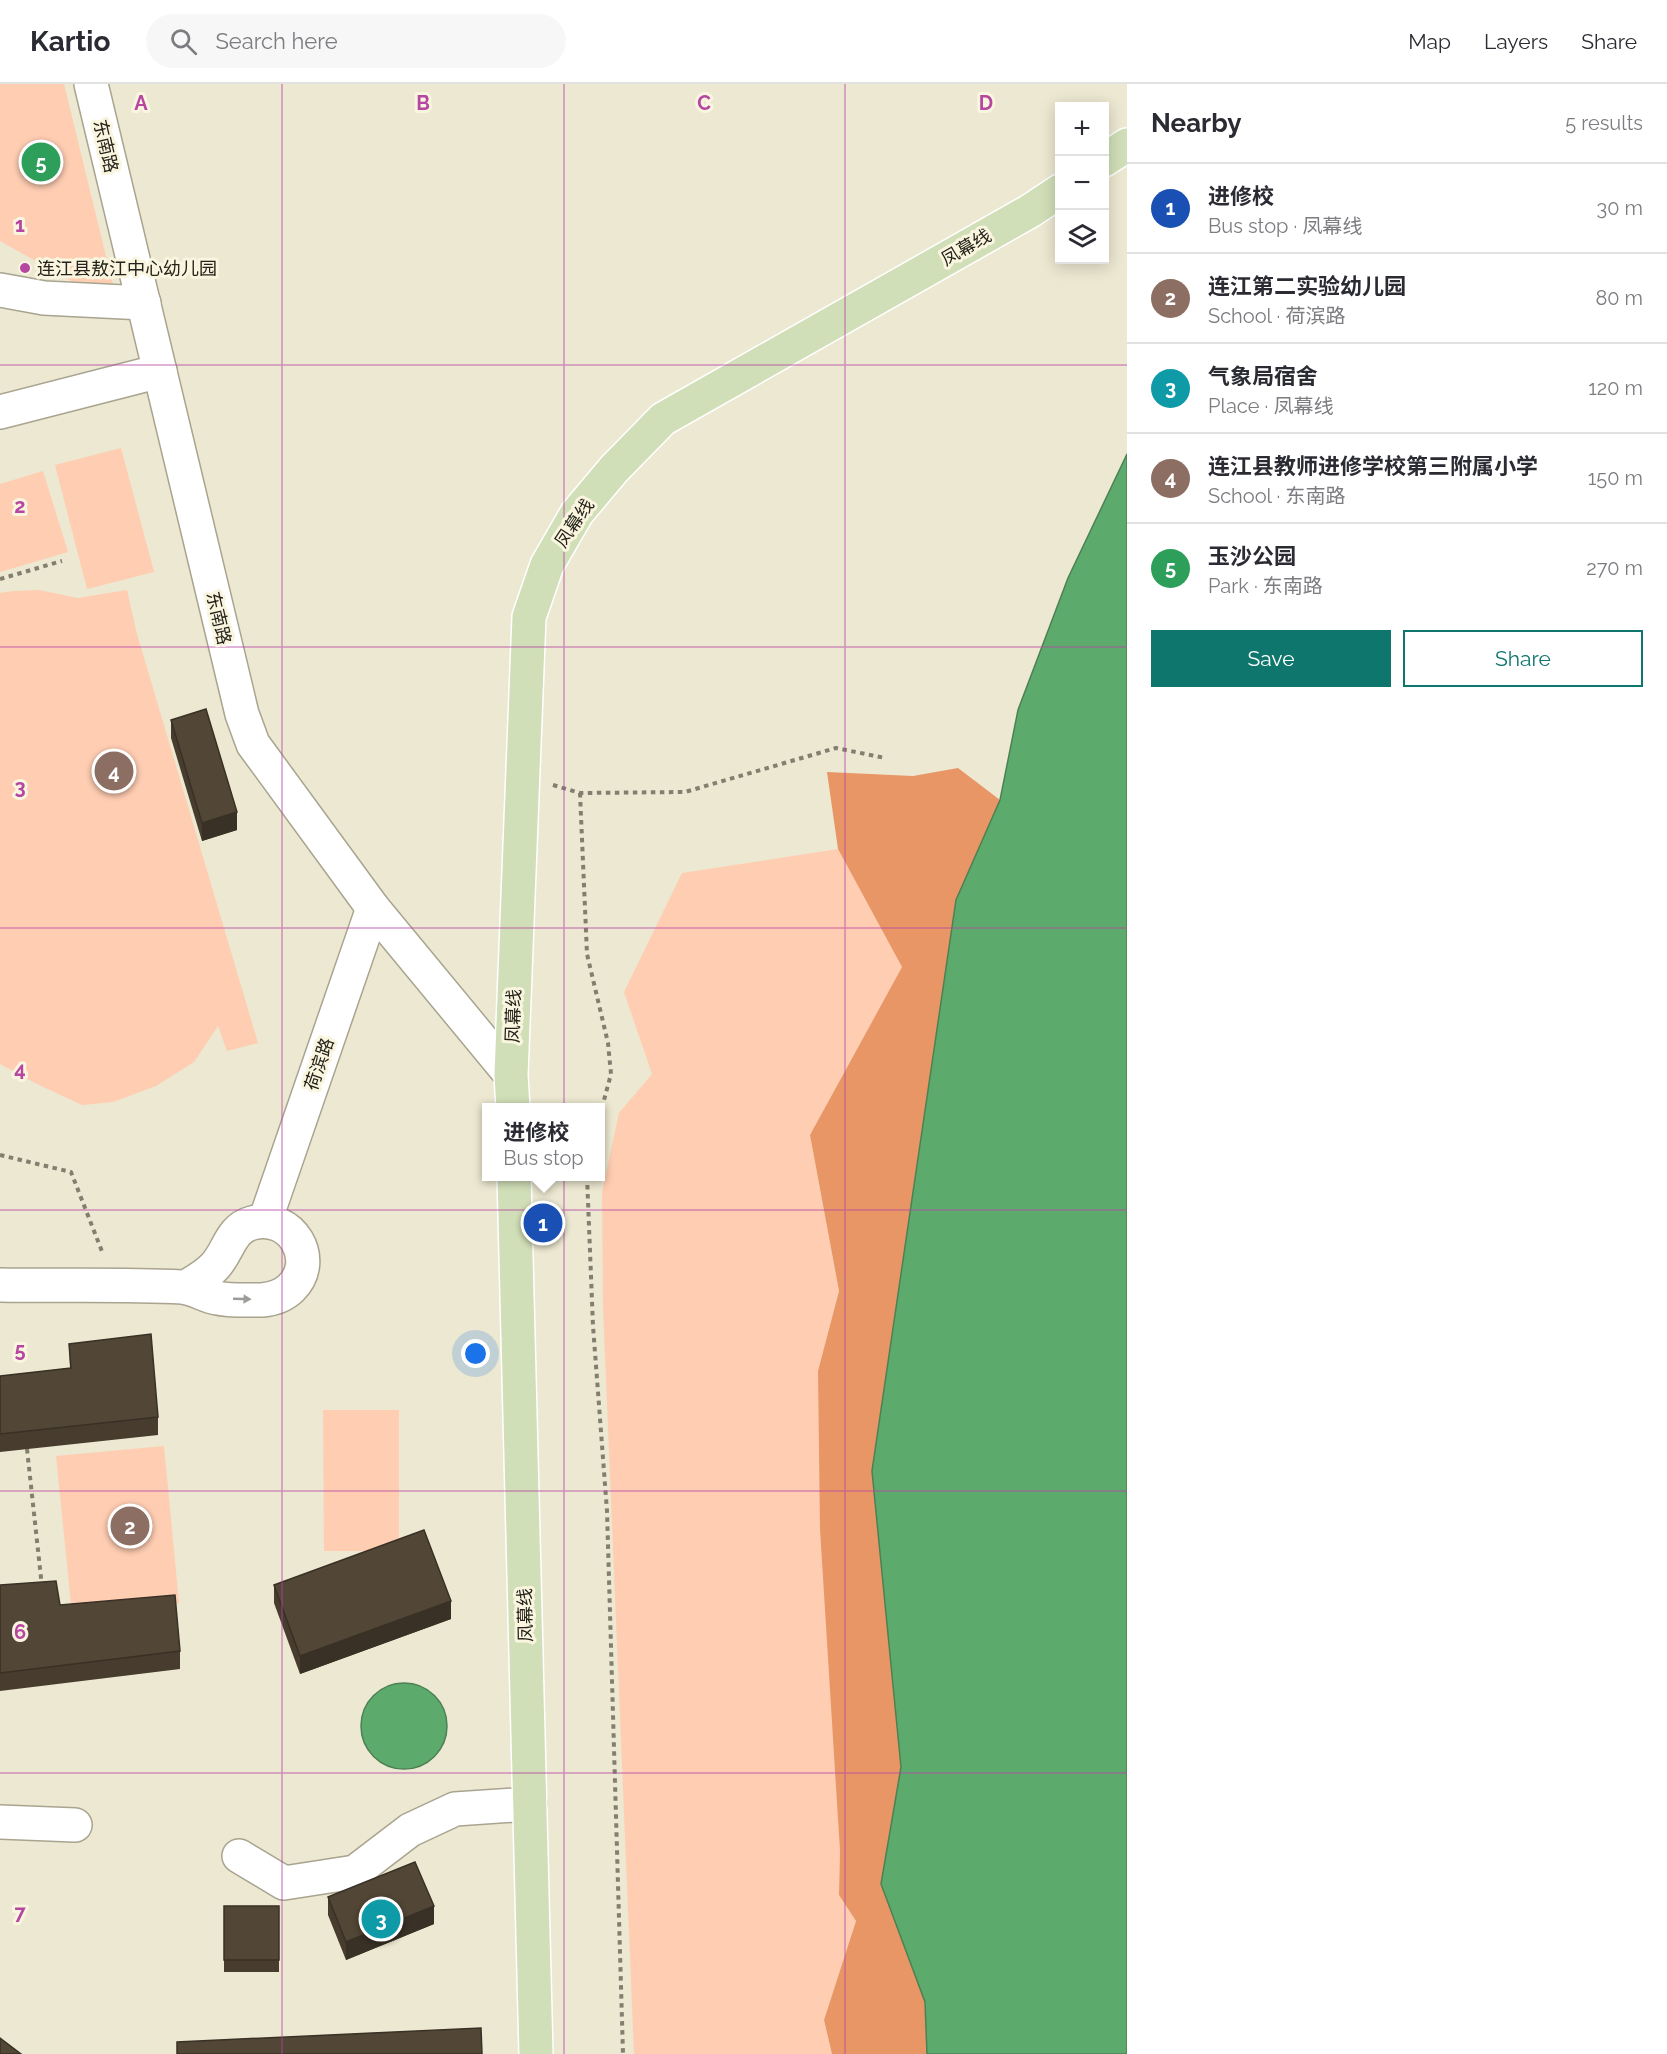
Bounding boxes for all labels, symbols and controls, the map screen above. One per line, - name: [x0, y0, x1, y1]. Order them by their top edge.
- search box: [146, 14, 566, 68]
- text: Kartio: [30, 25, 110, 58]
- icon: search: [167, 25, 200, 58]
- text: Search here: [215, 28, 338, 54]
- text: Map: [1408, 29, 1451, 54]
- text: Layers: [1484, 29, 1548, 54]
- text: Share: [1581, 29, 1637, 54]
- text: A: [134, 91, 148, 115]
- text: B: [416, 91, 430, 115]
- text: C: [697, 91, 711, 115]
- text: D: [979, 91, 993, 115]
- map controls: [1055, 102, 1109, 264]
- button: +: [1055, 102, 1109, 156]
- text: Nearby: [1151, 108, 1241, 138]
- text: 5 results: [1565, 111, 1643, 135]
- street label: 东南路: [90, 117, 122, 175]
- pin: 5: [22, 140, 60, 184]
- button: −: [1055, 156, 1109, 210]
- text: 进修校: [1208, 183, 1274, 209]
- text: 1: [1166, 196, 1175, 220]
- text: 30 m: [1597, 196, 1643, 220]
- button: layers: [1055, 210, 1109, 264]
- text: 1: [15, 213, 25, 237]
- text: Bus stop · 凤幕线: [1208, 214, 1362, 238]
- street label: 凤幕线: [937, 224, 995, 270]
- place label: 连江县敖江中心幼儿园: [37, 258, 217, 279]
- marker: 连江县敖江中心幼儿园: [18, 261, 32, 275]
- text: 连江第二实验幼儿园: [1208, 273, 1406, 299]
- text: 2: [1165, 286, 1176, 310]
- text: 80 m: [1595, 286, 1643, 310]
- text: School · 荷滨路: [1208, 304, 1345, 328]
- text: 气象局宿舍: [1208, 363, 1318, 389]
- text: 3: [1165, 376, 1176, 400]
- text: 120 m: [1588, 376, 1643, 400]
- text: Place · 凤幕线: [1208, 394, 1333, 418]
- text: 连江县教师进修学校第三附属小学: [1208, 453, 1538, 479]
- text: 4: [1165, 466, 1176, 490]
- text: 150 m: [1588, 466, 1643, 490]
- text: School · 东南路: [1208, 484, 1345, 508]
- text: 2: [14, 494, 26, 518]
- street label: 凤幕线: [550, 495, 598, 551]
- text: 玉沙公园: [1208, 543, 1296, 569]
- text: 5: [1165, 556, 1176, 580]
- text: 270 m: [1586, 556, 1643, 580]
- text: Park · 东南路: [1208, 574, 1323, 598]
- street label: 东南路: [203, 589, 235, 647]
- button: Save: [1151, 630, 1391, 687]
- button: Share: [1403, 630, 1643, 687]
- pin: 4: [94, 748, 134, 794]
- text: 3: [14, 775, 26, 799]
- street label: 凤幕线: [502, 989, 524, 1043]
- street label: 荷滨路: [300, 1035, 338, 1093]
- text: 4: [14, 1057, 26, 1081]
- popup: [482, 1103, 605, 1181]
- text: 进修校: [503, 1119, 569, 1145]
- text: Bus stop: [503, 1146, 584, 1170]
- pin: 1: [524, 1200, 562, 1246]
- one-way arrow: [233, 1295, 252, 1304]
- text: 5: [14, 1338, 26, 1362]
- your location: [461, 1339, 490, 1368]
- pin: 2: [110, 1504, 150, 1548]
- street label: 凤幕线: [514, 1588, 536, 1642]
- text: 6: [14, 1620, 26, 1644]
- pin: 3: [362, 1896, 400, 1942]
- text: 7: [14, 1901, 26, 1925]

